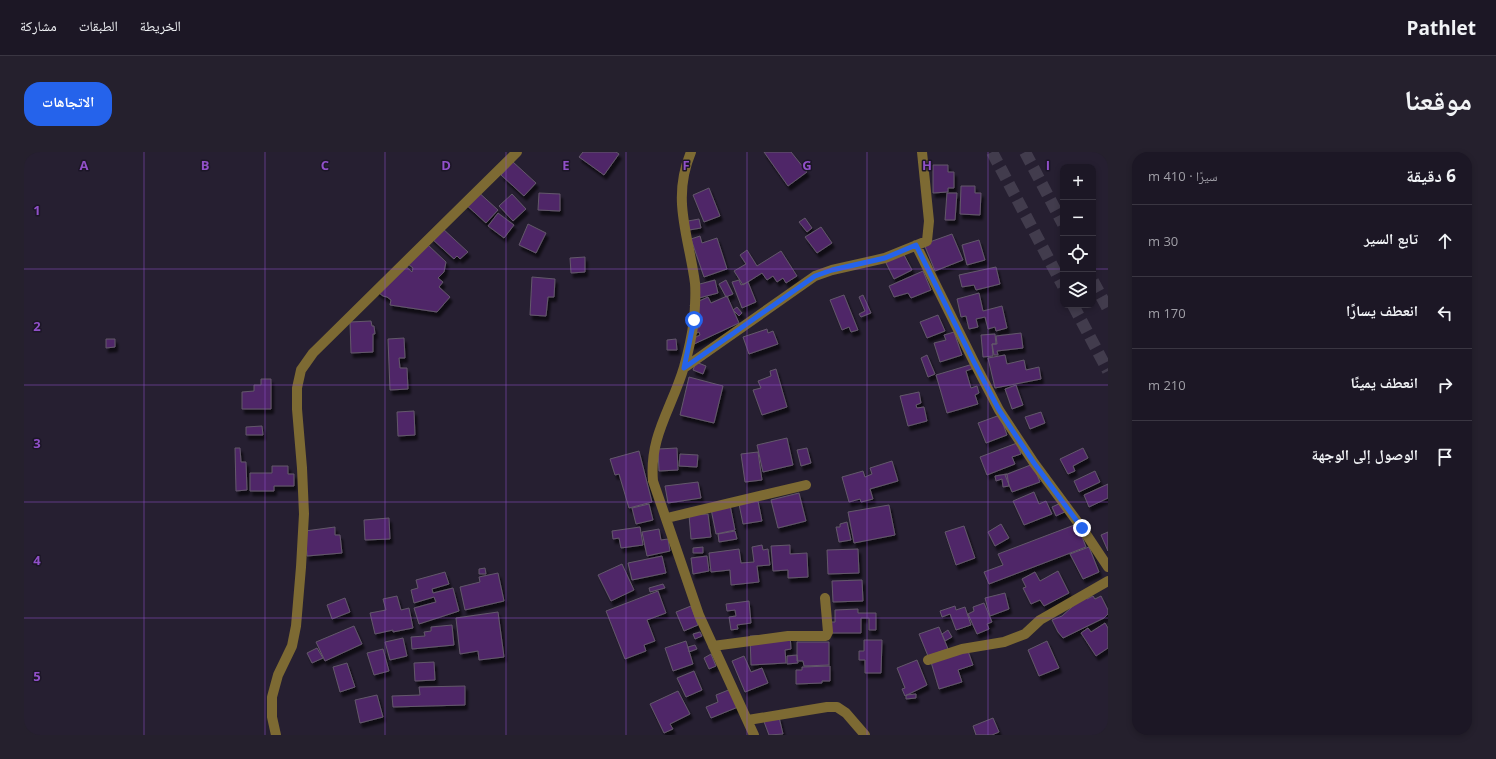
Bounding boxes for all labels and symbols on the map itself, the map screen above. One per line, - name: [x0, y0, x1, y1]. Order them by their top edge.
- text: A: [80, 156, 89, 174]
- text: B: [201, 156, 210, 174]
- text: C: [321, 156, 329, 174]
- text: D: [441, 156, 451, 174]
- text: E: [562, 156, 570, 174]
- text: F: [682, 156, 690, 174]
- text: G: [802, 156, 812, 174]
- text: H: [922, 156, 932, 174]
- text: I: [1046, 156, 1050, 174]
- text: 1: [33, 201, 41, 219]
- route start: [685, 311, 703, 329]
- text: 2: [33, 317, 41, 335]
- text: 3: [33, 434, 41, 452]
- route end: [1073, 519, 1091, 537]
- text: 4: [33, 551, 41, 569]
- text: 5: [33, 667, 41, 685]

